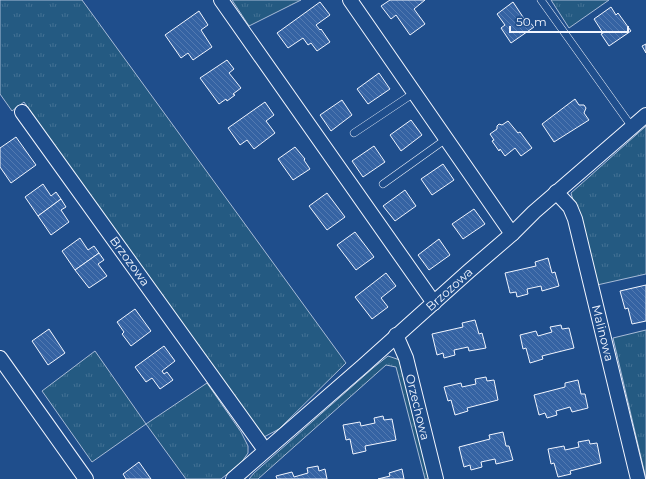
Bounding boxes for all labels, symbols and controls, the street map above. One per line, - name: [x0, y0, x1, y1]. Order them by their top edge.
- scale bar: [510, 8, 628, 34]
- text: 50 m: [516, 14, 547, 29]
- street label: Brzozowa: [107, 233, 153, 289]
- street label: Brzozowa: [422, 264, 476, 314]
- street label: Malinowa: [589, 303, 617, 363]
- street label: Orzechowa: [403, 372, 433, 442]

